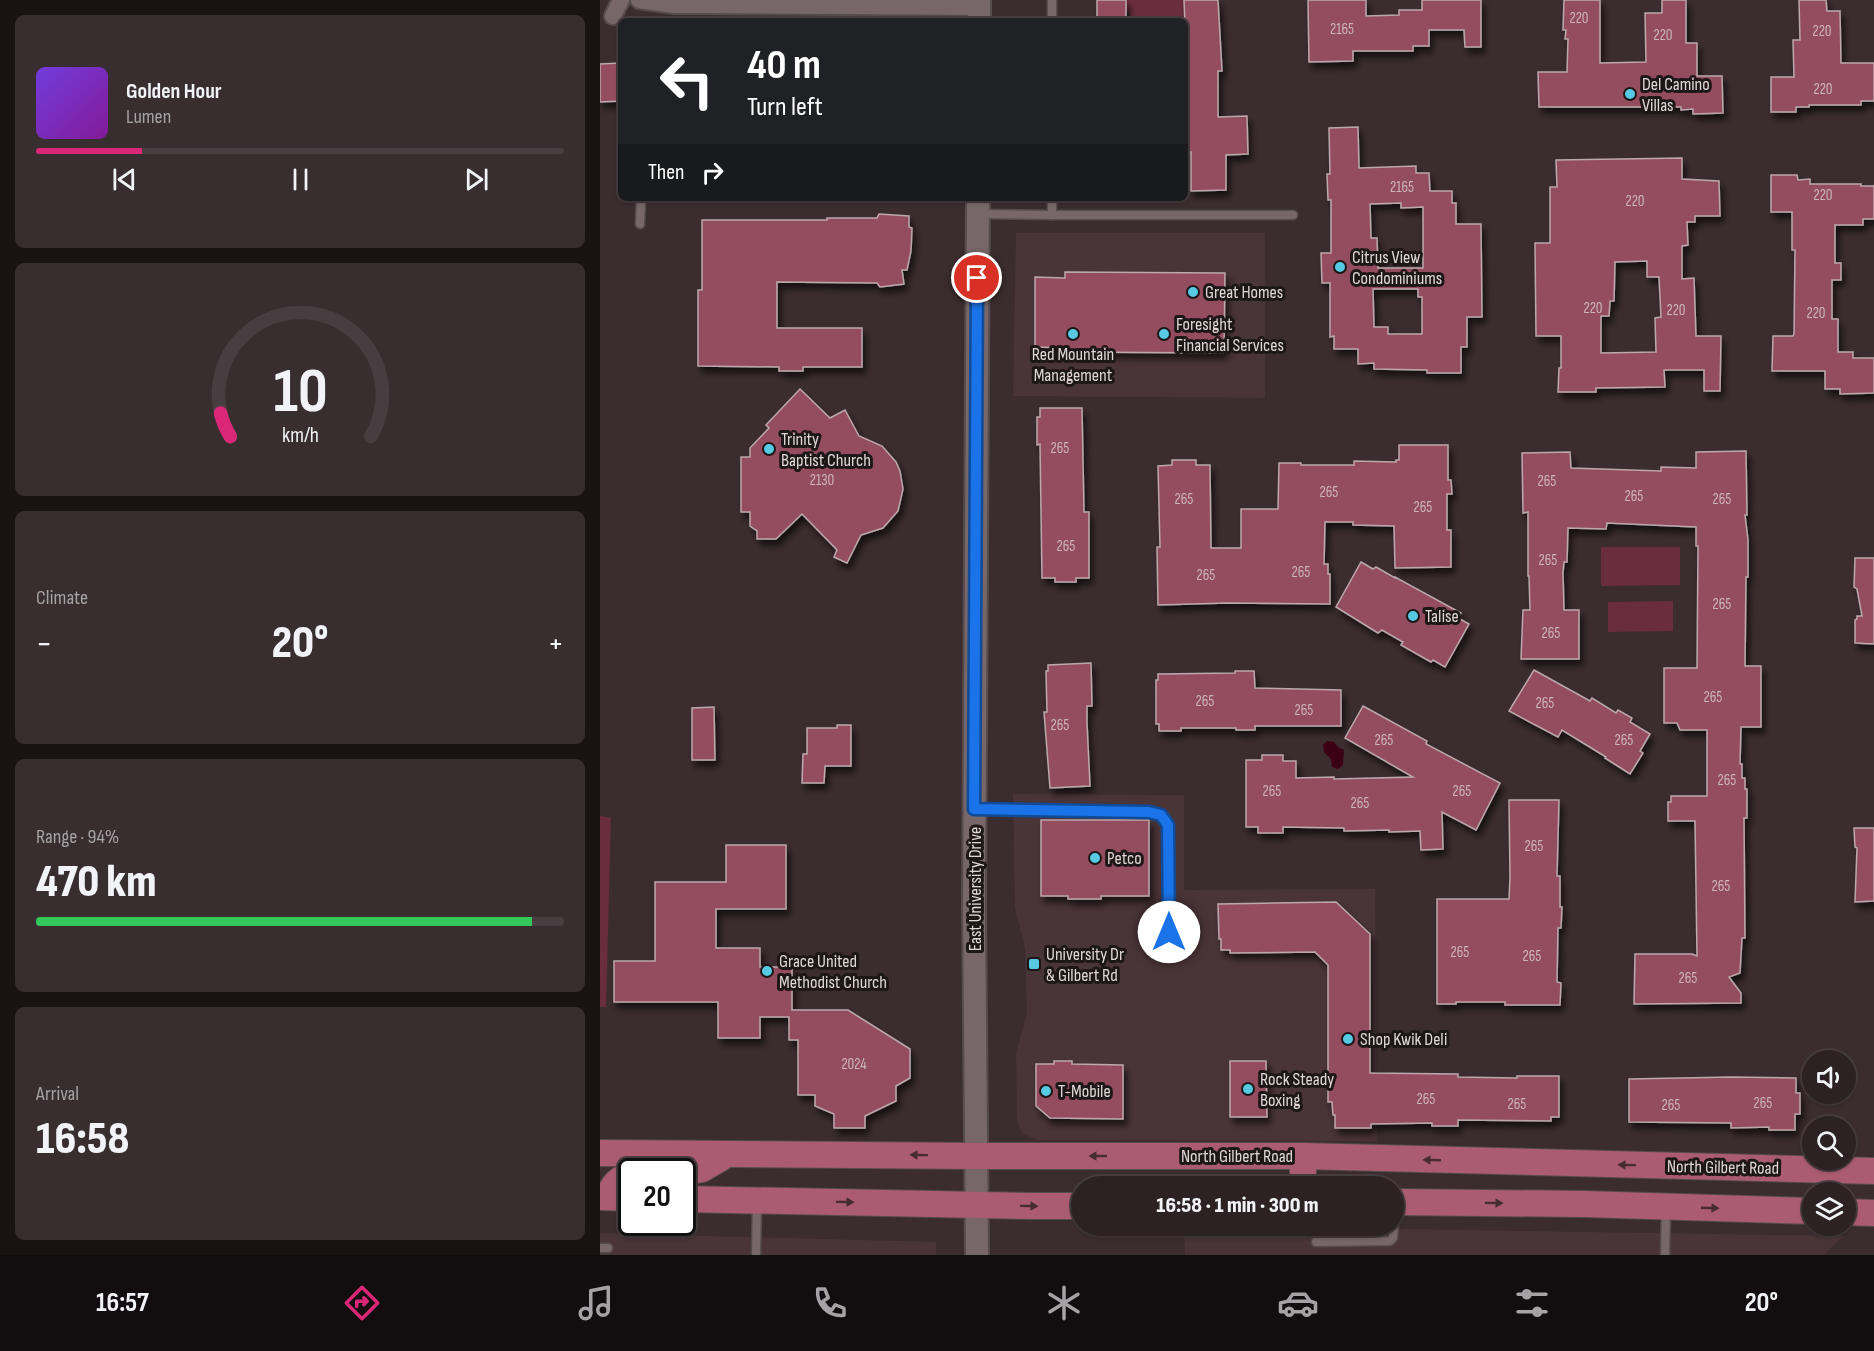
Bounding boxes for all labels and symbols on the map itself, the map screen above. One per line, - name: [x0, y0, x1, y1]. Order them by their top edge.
- house number: 220: [1569, 9, 1589, 28]
- house number: 2165: [1330, 20, 1354, 39]
- house number: 220: [1812, 22, 1832, 41]
- house number: 220: [1653, 26, 1673, 45]
- place label: Del Camino Villas: [1642, 74, 1710, 116]
- house number: 220: [1813, 80, 1833, 99]
- marker: Del Camino Villas: [1623, 87, 1637, 101]
- house number: 2165: [1390, 178, 1414, 197]
- house number: 220: [1813, 186, 1833, 205]
- house number: 220: [1625, 192, 1645, 211]
- place label: Citrus View Condominiums: [1352, 247, 1442, 289]
- pin: [951, 252, 1002, 303]
- marker: Citrus View Condominiums: [1333, 260, 1347, 274]
- place label: Great Homes: [1205, 282, 1283, 303]
- marker: Great Homes: [1186, 285, 1200, 299]
- house number: 220: [1583, 299, 1603, 318]
- house number: 220: [1666, 301, 1686, 320]
- house number: 220: [1806, 304, 1826, 323]
- place label: Foresight Financial Services: [1176, 314, 1284, 356]
- marker: Red Mountain Management: [1066, 327, 1080, 341]
- marker: Foresight Financial Services: [1157, 327, 1171, 341]
- place label: Red Mountain Management: [1032, 344, 1114, 386]
- place label: Trinity Baptist Church: [781, 429, 871, 471]
- house number: 265: [1051, 439, 1069, 458]
- marker: Trinity Baptist Church: [762, 442, 776, 456]
- house number: 2130: [810, 471, 834, 490]
- house number: 265: [1538, 472, 1556, 491]
- house number: 265: [1320, 483, 1338, 502]
- house number: 265: [1625, 487, 1643, 506]
- house number: 265: [1175, 490, 1193, 509]
- house number: 265: [1713, 490, 1731, 509]
- house number: 265: [1414, 498, 1432, 517]
- house number: 265: [1057, 537, 1075, 556]
- house number: 265: [1539, 551, 1557, 570]
- house number: 265: [1292, 563, 1310, 582]
- house number: 265: [1197, 566, 1215, 585]
- house number: 265: [1713, 595, 1731, 614]
- place label: Talise: [1425, 606, 1459, 627]
- marker: Talise: [1406, 609, 1420, 623]
- house number: 265: [1542, 624, 1560, 643]
- house number: 265: [1704, 688, 1722, 707]
- house number: 265: [1196, 692, 1214, 711]
- house number: 265: [1536, 694, 1554, 713]
- house number: 265: [1295, 701, 1313, 720]
- house number: 265: [1051, 716, 1069, 735]
- house number: 265: [1375, 731, 1393, 750]
- house number: 265: [1615, 731, 1633, 750]
- house number: 265: [1718, 771, 1736, 790]
- house number: 265: [1263, 782, 1281, 801]
- house number: 265: [1453, 782, 1471, 801]
- house number: 265: [1351, 794, 1369, 813]
- street label: East University Drive: [965, 827, 986, 951]
- house number: 265: [1525, 837, 1543, 856]
- place label: Petco: [1107, 848, 1142, 869]
- marker: Petco: [1088, 851, 1102, 865]
- house number: 265: [1712, 877, 1730, 896]
- position arrow: [1137, 900, 1201, 964]
- house number: 265: [1451, 943, 1469, 962]
- place label: University Dr & Gilbert Rd: [1046, 944, 1124, 986]
- house number: 265: [1523, 947, 1541, 966]
- place label: Grace United Methodist Church: [779, 951, 887, 993]
- marker: University Dr & Gilbert Rd: [1027, 957, 1041, 971]
- marker: Grace United Methodist Church: [760, 964, 774, 978]
- house number: 265: [1679, 969, 1697, 988]
- place label: Shop Kwik Deli: [1360, 1029, 1447, 1050]
- marker: Shop Kwik Deli: [1341, 1032, 1355, 1046]
- house number: 2024: [841, 1055, 867, 1074]
- place label: Rock Steady Boxing: [1260, 1069, 1334, 1111]
- place label: T-Mobile: [1058, 1081, 1111, 1102]
- marker: Rock Steady Boxing: [1241, 1082, 1255, 1096]
- marker: T-Mobile: [1039, 1084, 1053, 1098]
- house number: 265: [1417, 1090, 1435, 1109]
- house number: 265: [1754, 1094, 1772, 1113]
- house number: 265: [1508, 1095, 1526, 1114]
- house number: 265: [1662, 1096, 1680, 1115]
- street label: North Gilbert Road: [1181, 1146, 1293, 1167]
- one-way arrow: [909, 1150, 928, 1160]
- one-way arrow: [1088, 1152, 1107, 1161]
- one-way arrow: [1422, 1155, 1441, 1165]
- street label: North Gilbert Road: [1667, 1156, 1779, 1179]
- speed limit sign: 20: [618, 1158, 696, 1236]
- one-way arrow: [1617, 1160, 1636, 1170]
- one-way arrow: [836, 1197, 855, 1207]
- one-way arrow: [1484, 1198, 1503, 1208]
- one-way arrow: [1019, 1201, 1038, 1211]
- one-way arrow: [1700, 1203, 1719, 1212]

